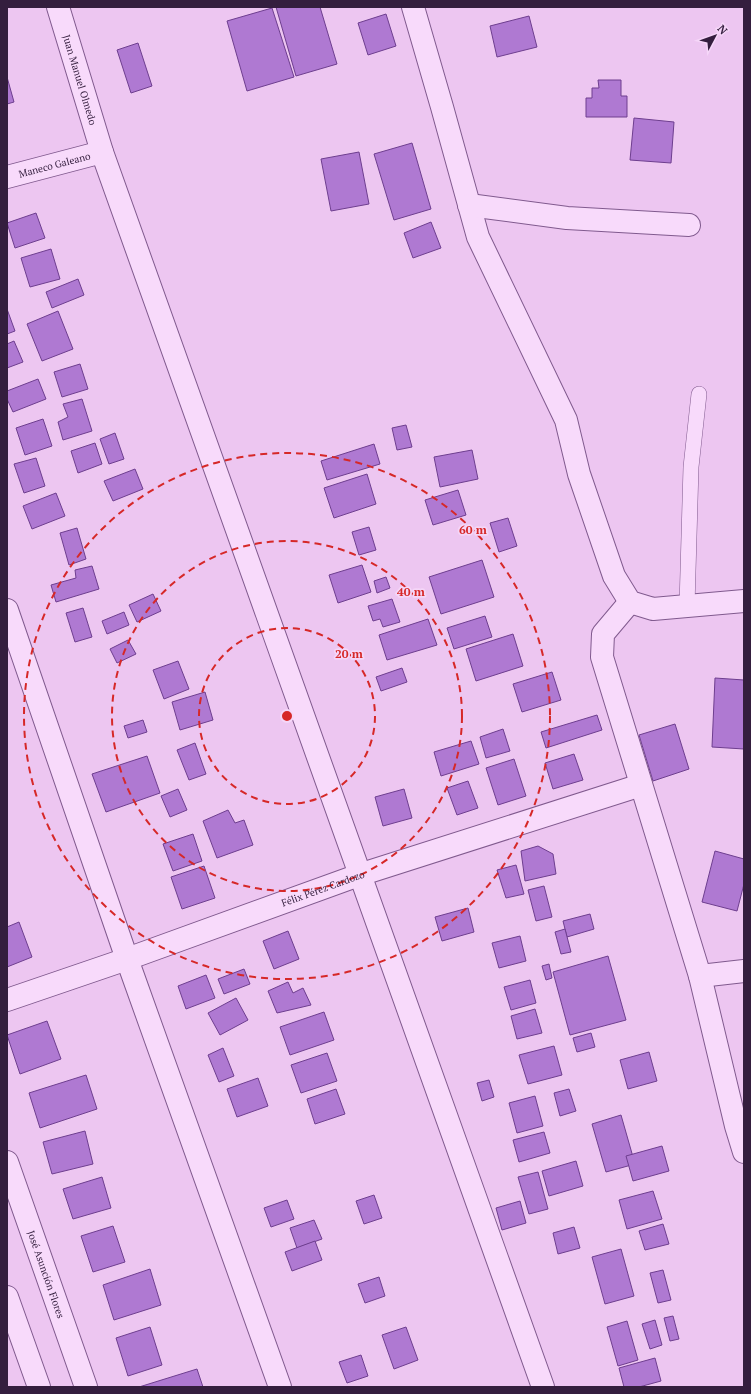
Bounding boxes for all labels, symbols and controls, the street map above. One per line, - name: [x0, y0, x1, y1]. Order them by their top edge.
- north arrow: [695, 16, 735, 56]
- text: N: [715, 22, 731, 38]
- street label: Juan Manuel Olmedo: [60, 33, 100, 127]
- street label: Maneco Galeano: [17, 149, 92, 181]
- text: 60 m: [459, 522, 487, 537]
- text: 40 m: [397, 584, 425, 599]
- text: 20 m: [335, 646, 363, 661]
- centre of rings: [280, 709, 294, 723]
- street label: Félix Pérez Cardozo: [280, 868, 367, 910]
- street label: José Asunción Flores: [25, 1229, 67, 1320]

